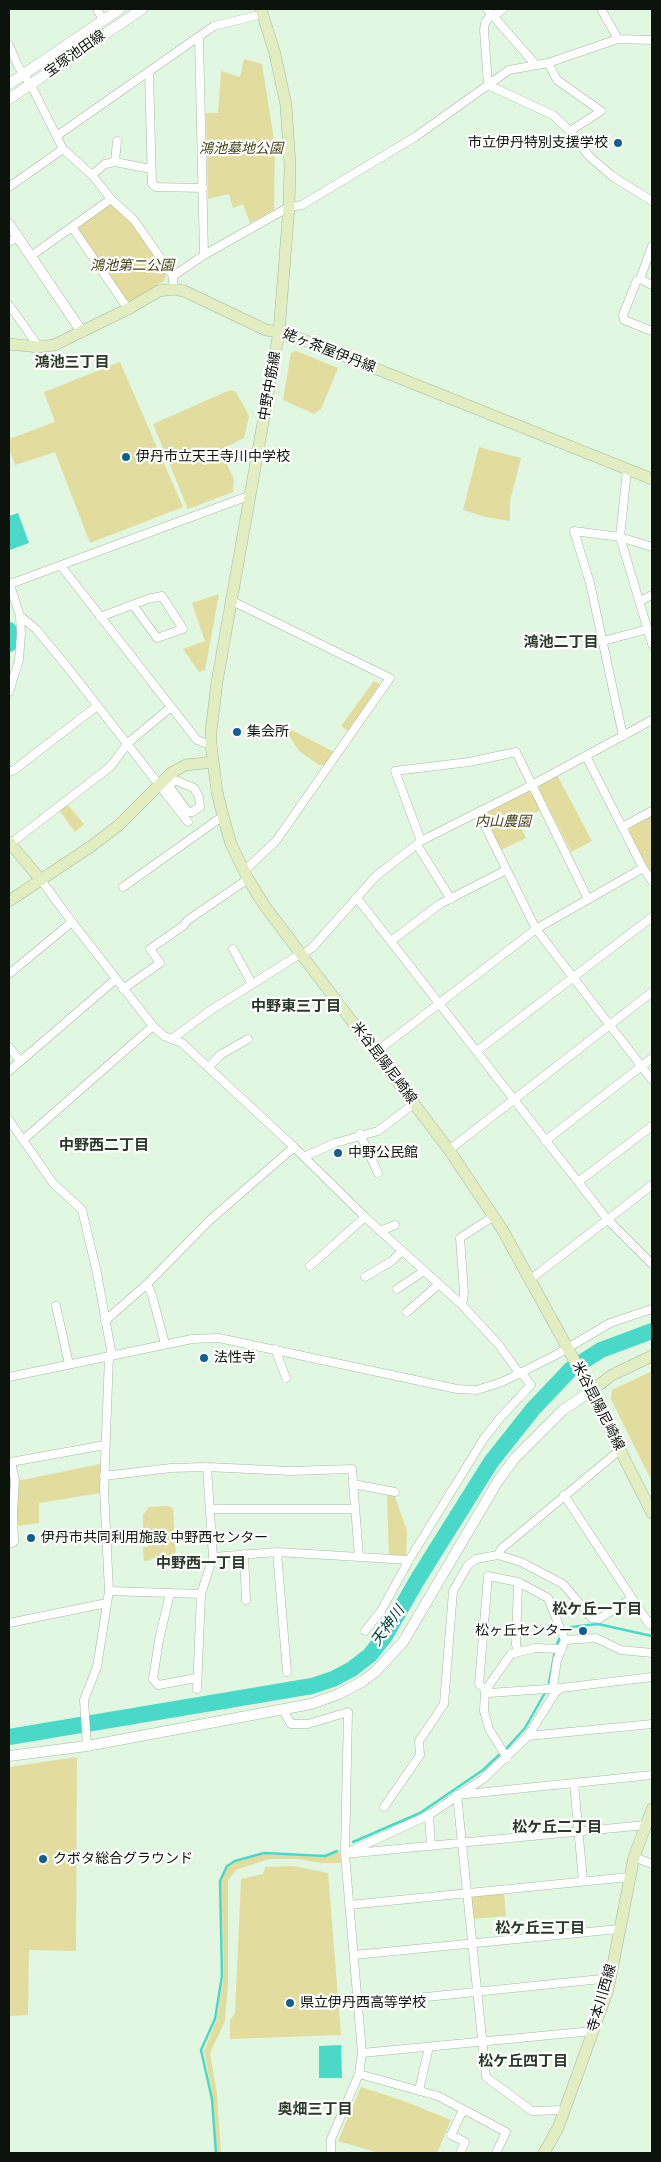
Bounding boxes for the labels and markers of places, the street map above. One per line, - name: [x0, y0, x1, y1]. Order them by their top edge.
- place label: 市立伊丹特別支援学校: [468, 135, 608, 151]
- marker: 市立伊丹特別支援学校: [612, 137, 624, 149]
- place label: 伊丹市立天王寺川中学校: [136, 449, 290, 465]
- marker: 伊丹市立天王寺川中学校: [120, 451, 132, 463]
- place label: 集会所: [247, 724, 289, 740]
- marker: 集会所: [231, 726, 243, 738]
- place label: 中野公民館: [348, 1145, 418, 1161]
- marker: 中野公民館: [332, 1147, 344, 1159]
- place label: 法性寺: [214, 1350, 256, 1366]
- marker: 法性寺: [198, 1352, 210, 1364]
- place label: 伊丹市共同利用施設 中野西センター: [41, 1530, 268, 1546]
- marker: 伊丹市共同利用施設 中野西センター: [25, 1532, 37, 1544]
- place label: 松ヶ丘センター: [475, 1623, 573, 1639]
- marker: 松ヶ丘センター: [577, 1625, 589, 1637]
- place label: クボタ総合グラウンド: [53, 1851, 193, 1867]
- marker: クボタ総合グラウンド: [37, 1853, 49, 1865]
- place label: 県立伊丹西高等学校: [300, 1995, 426, 2011]
- marker: 県立伊丹西高等学校: [284, 1997, 296, 2009]

